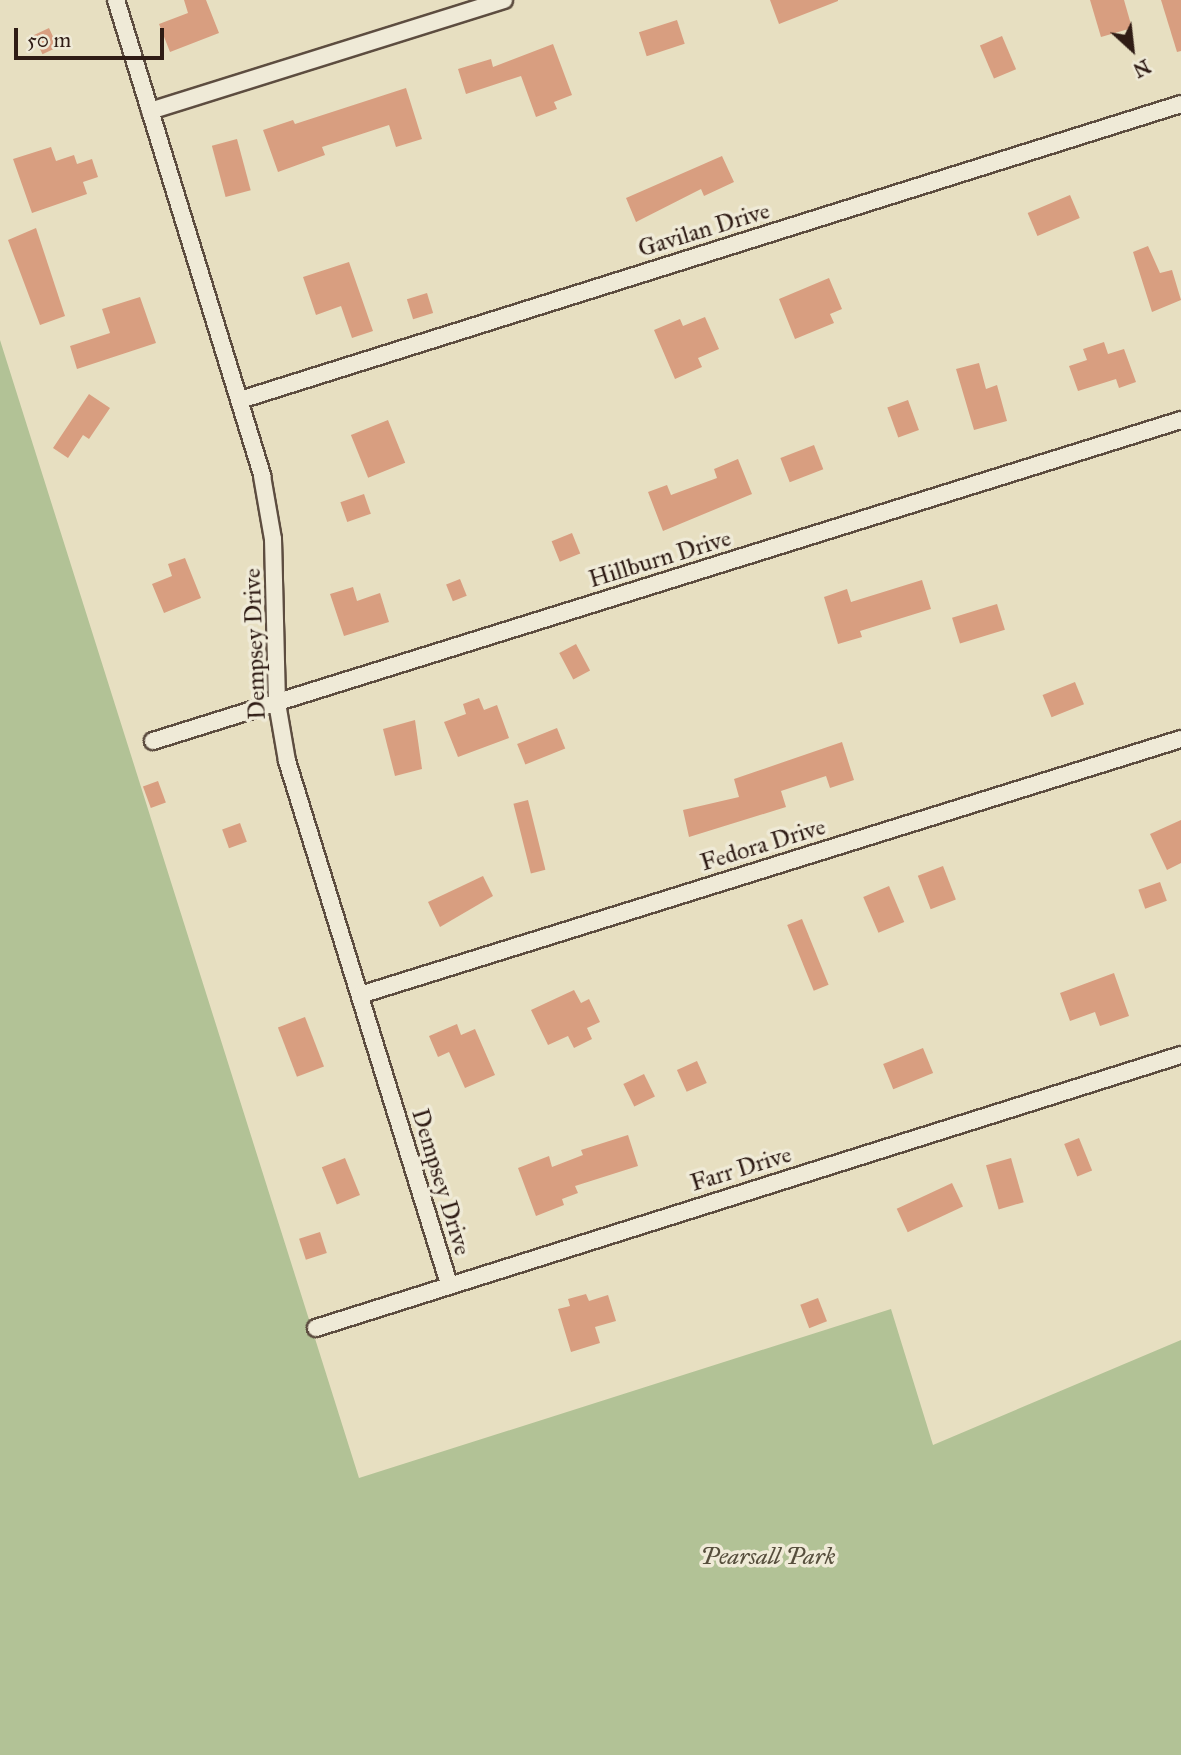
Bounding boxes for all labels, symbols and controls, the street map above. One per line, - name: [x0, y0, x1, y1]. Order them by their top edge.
- scale bar: [18, 14, 168, 58]
- north arrow: [1097, 14, 1167, 84]
- text: 50 m: [27, 27, 71, 53]
- text: N: [1129, 54, 1154, 82]
- street label: Gavilan Drive: [635, 196, 773, 264]
- street label: Hillburn Drive: [585, 524, 735, 594]
- street label: Dempsey Drive: [238, 568, 272, 720]
- street label: Fedora Drive: [697, 812, 829, 878]
- street label: Dempsey Drive: [405, 1105, 477, 1259]
- street label: Farr Drive: [687, 1140, 795, 1198]
- park label: Pearsall Park: [700, 1543, 836, 1571]

